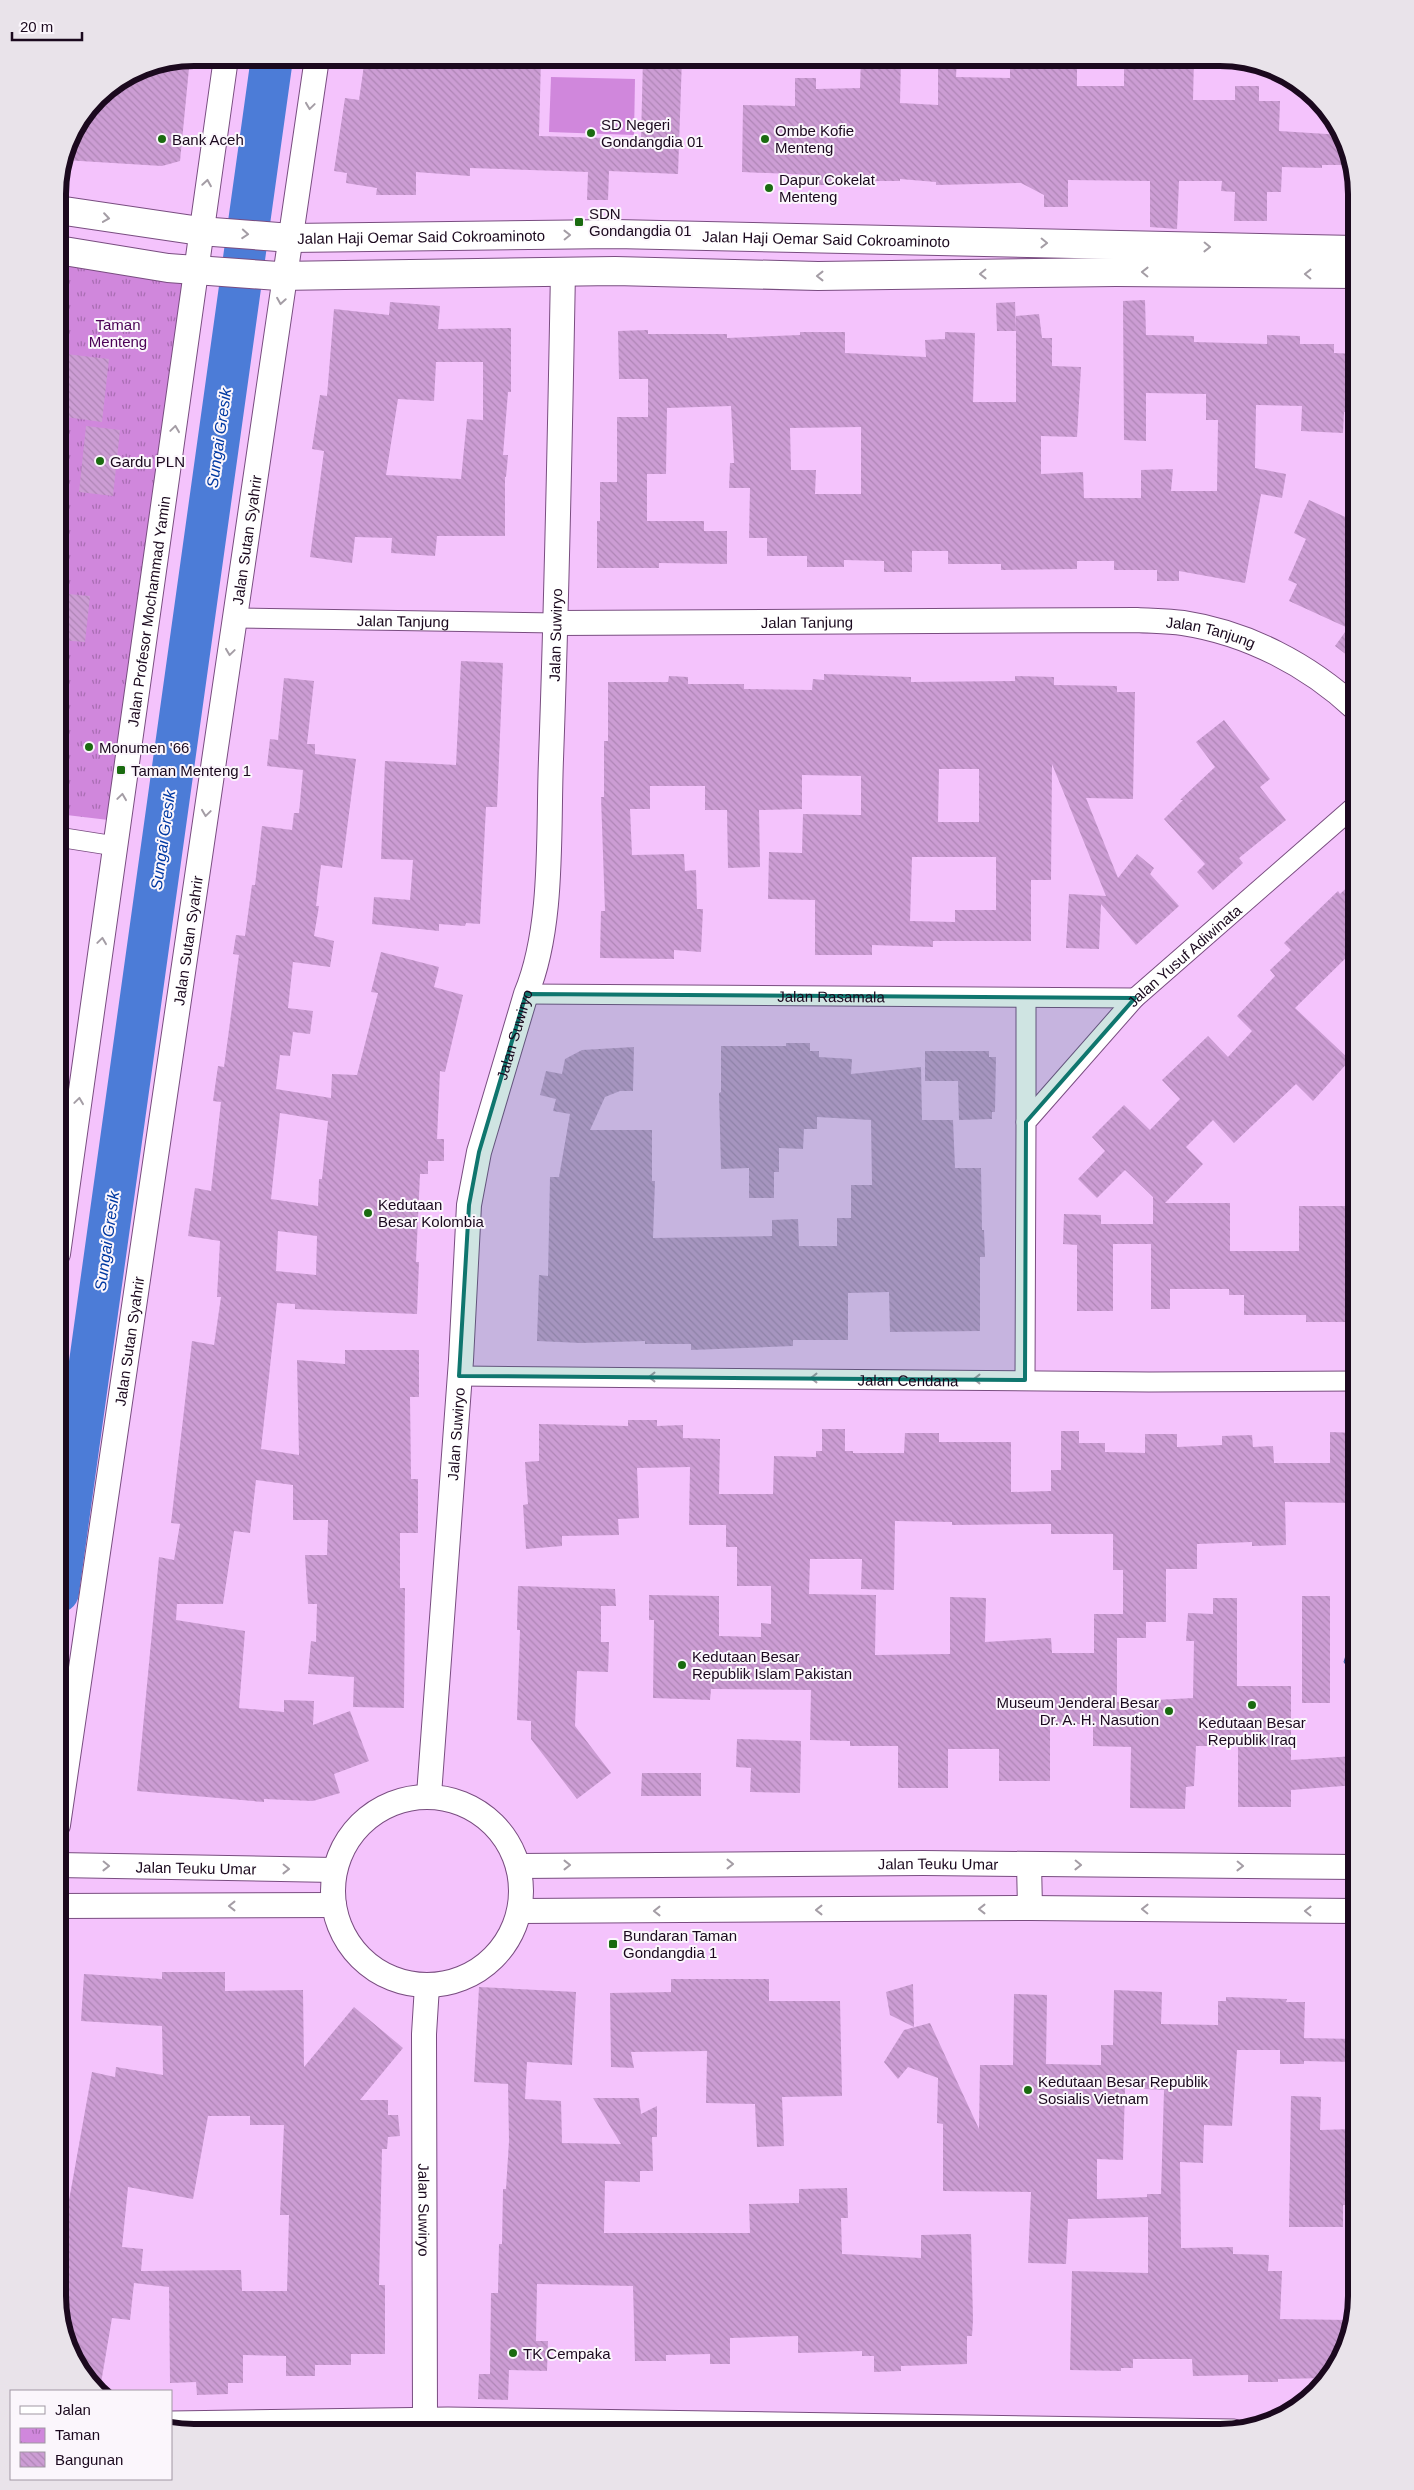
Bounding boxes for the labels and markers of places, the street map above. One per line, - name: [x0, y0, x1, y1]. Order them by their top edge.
- place label: SD Negeri Gondangdia 01: [601, 116, 704, 150]
- place label: Ombe Kofie Menteng: [775, 122, 854, 156]
- marker: SD Negeri Gondangdia 01: [585, 127, 597, 139]
- place label: Bank Aceh: [172, 131, 244, 148]
- marker: Bank Aceh: [156, 133, 168, 145]
- marker: Ombe Kofie Menteng: [759, 133, 771, 145]
- place label: Dapur Cokelat Menteng: [779, 171, 876, 205]
- marker: Dapur Cokelat Menteng: [763, 182, 775, 194]
- place label: SDN Gondangdia 01: [589, 205, 692, 239]
- marker: SDN Gondangdia 01: [573, 216, 585, 228]
- place label: Gardu PLN: [110, 453, 185, 470]
- marker: Gardu PLN: [94, 455, 106, 467]
- place label: Monumen '66: [99, 739, 189, 756]
- marker: Monumen '66: [83, 741, 95, 753]
- place label: Taman Menteng 1: [131, 762, 251, 779]
- marker: Taman Menteng 1: [115, 764, 127, 776]
- place label: Kedutaan Besar Kolombia: [378, 1196, 485, 1230]
- marker: Kedutaan Besar Kolombia: [362, 1207, 374, 1219]
- place label: Kedutaan Besar Republik Islam Pakistan: [692, 1648, 852, 1682]
- marker: Kedutaan Besar Republik Islam Pakistan: [676, 1659, 688, 1671]
- place label: Museum Jenderal Besar Dr. A. H. Nasution: [996, 1694, 1159, 1728]
- marker: Kedutaan Besar Republik Iraq: [1246, 1699, 1258, 1711]
- marker: Museum Jenderal Besar Dr. A. H. Nasution: [1163, 1705, 1175, 1717]
- place label: Kedutaan Besar Republik Iraq: [1198, 1714, 1306, 1748]
- place label: Bundaran Taman Gondangdia 1: [623, 1927, 737, 1961]
- marker: Bundaran Taman Gondangdia 1: [607, 1938, 619, 1950]
- place label: Kedutaan Besar Republik Sosialis Vietnam: [1038, 2073, 1209, 2107]
- marker: Kedutaan Besar Republik Sosialis Vietnam: [1022, 2084, 1034, 2096]
- place label: TK Cempaka: [523, 2345, 611, 2362]
- marker: TK Cempaka: [507, 2347, 519, 2359]

